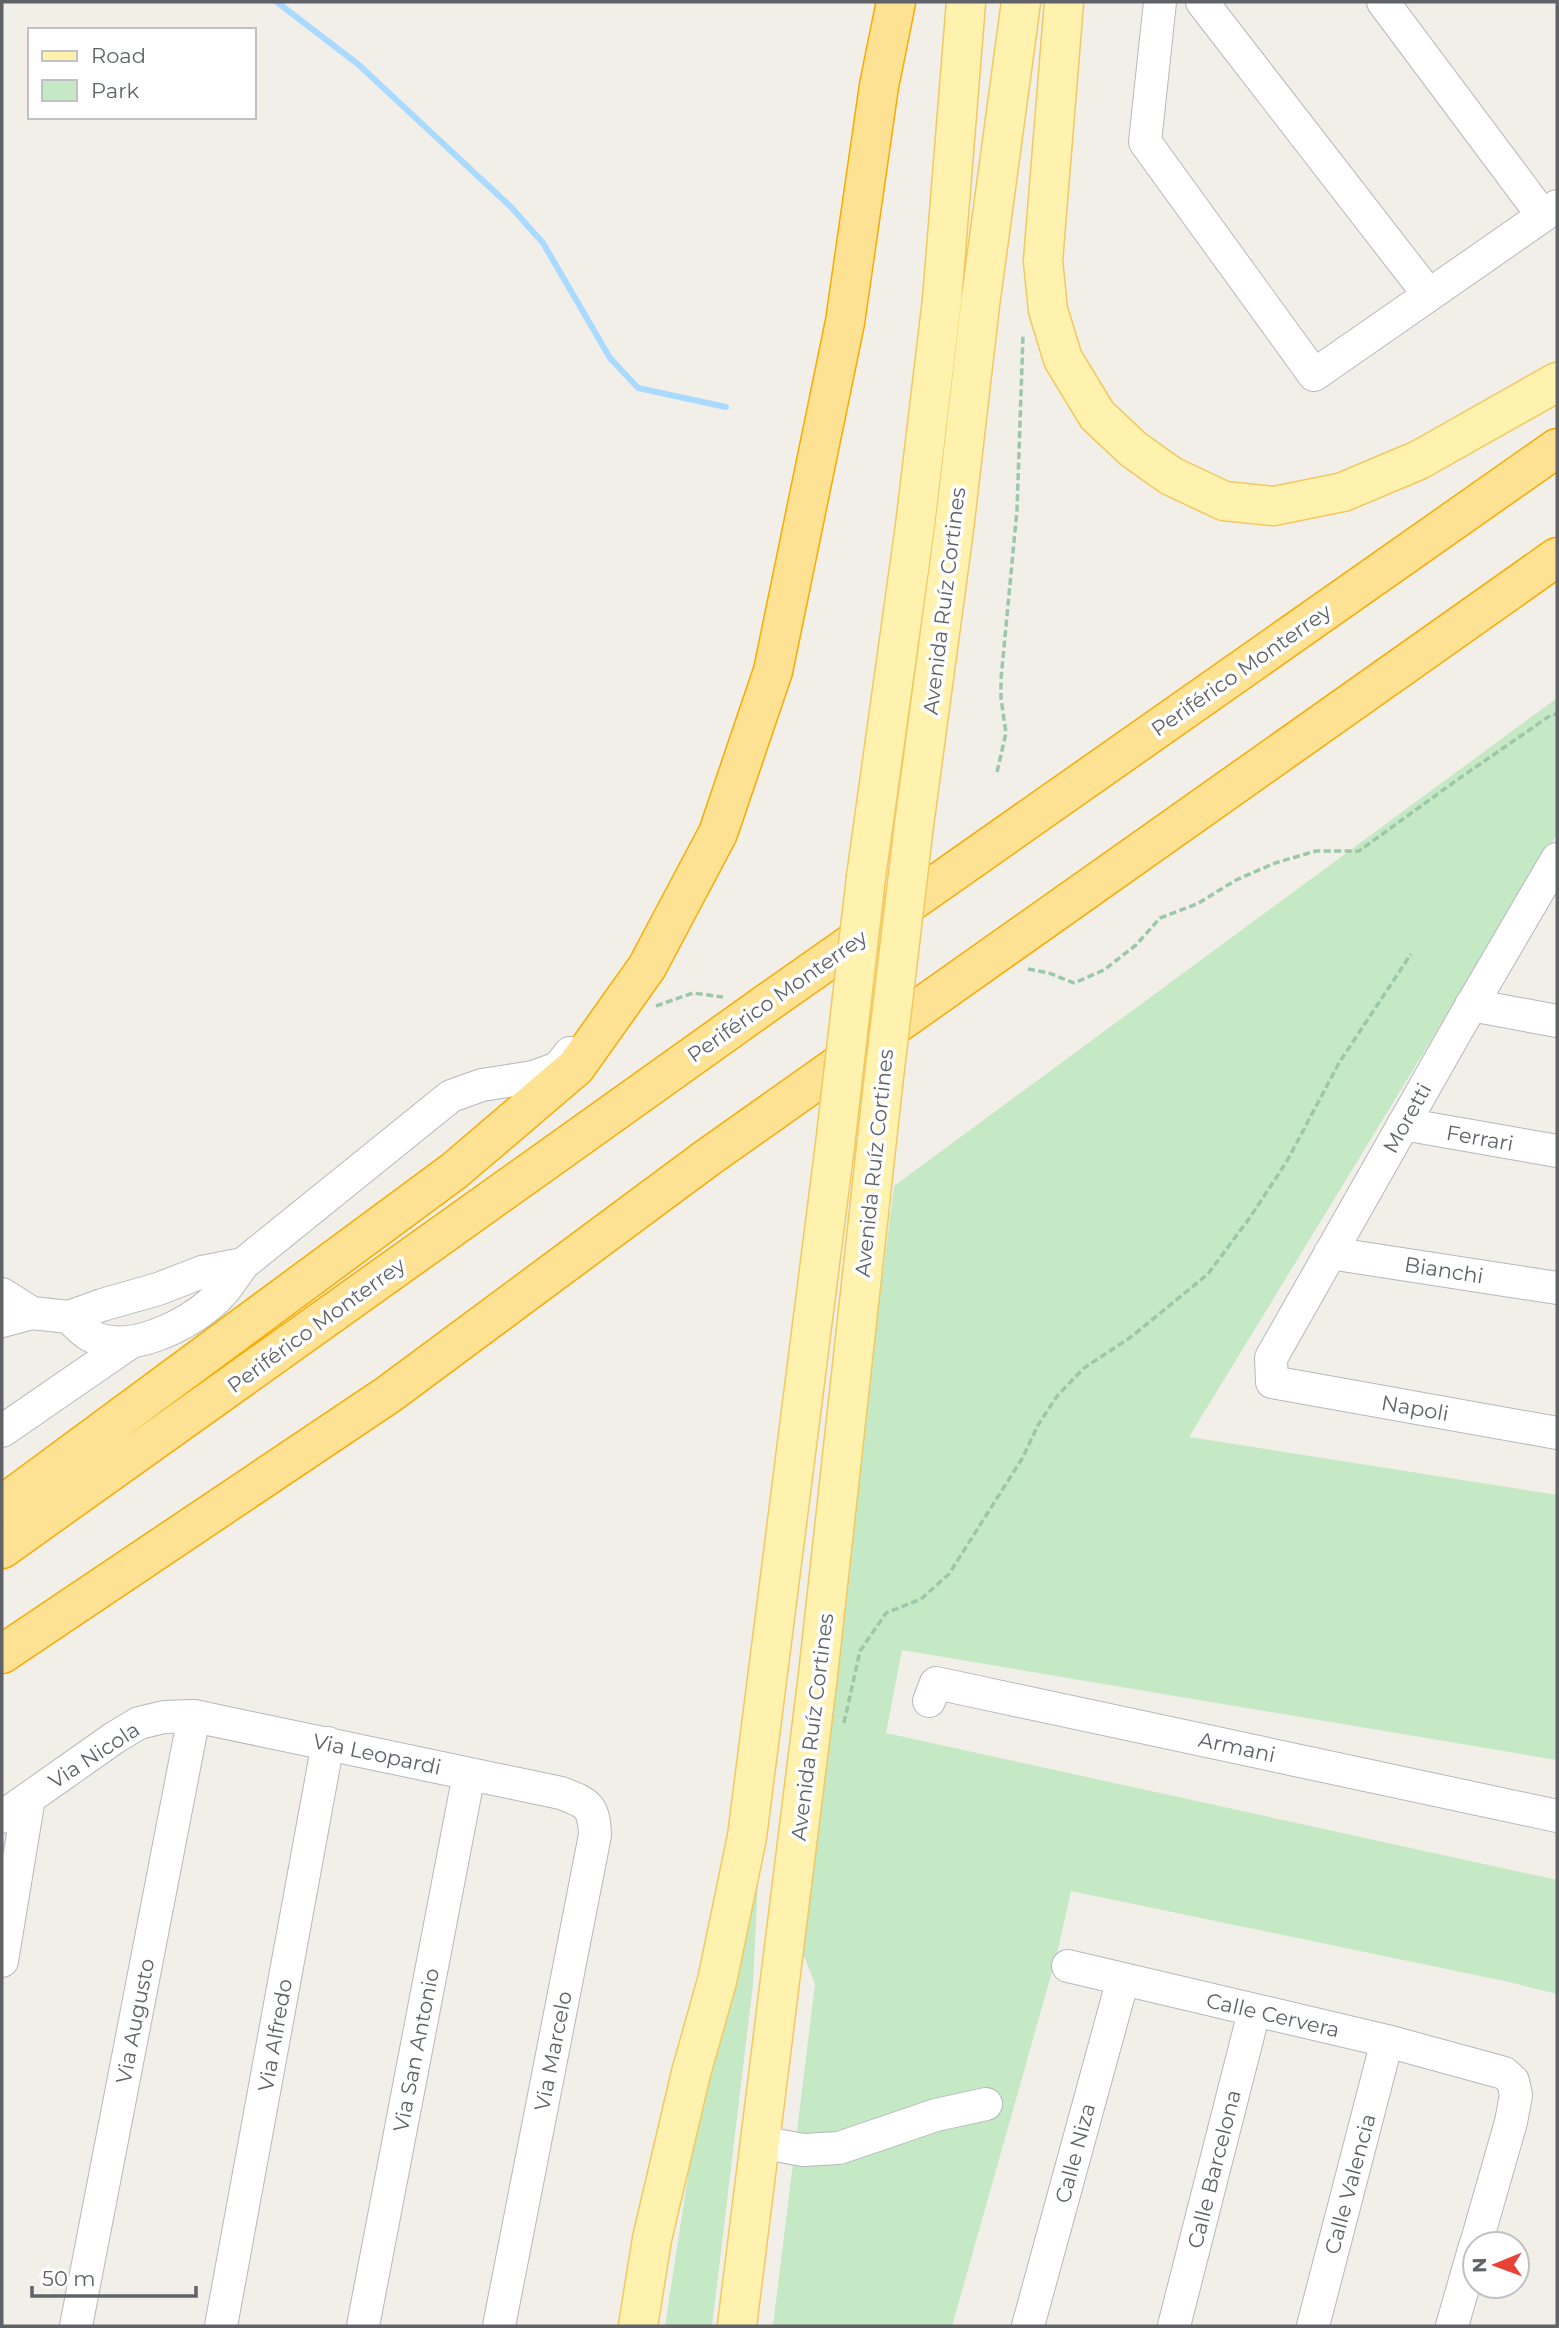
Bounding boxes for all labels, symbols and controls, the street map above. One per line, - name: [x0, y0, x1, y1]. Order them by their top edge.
- legend: [28, 28, 256, 119]
- text: Road: [91, 43, 146, 68]
- text: Park: [91, 78, 139, 103]
- street label: Avenida Ruíz Cortines: [918, 486, 970, 716]
- street label: Periférico Monterrey: [1146, 598, 1336, 742]
- street label: Periférico Monterrey: [682, 924, 872, 1068]
- street label: Avenida Ruíz Cortines: [850, 1048, 898, 1278]
- street label: Moretti: [1378, 1078, 1436, 1158]
- street label: Ferrari: [1444, 1120, 1516, 1156]
- street label: Bianchi: [1403, 1251, 1485, 1289]
- street label: Periférico Monterrey: [222, 1252, 410, 1398]
- street label: Napoli: [1379, 1390, 1451, 1426]
- street label: Avenida Ruíz Cortines: [786, 1612, 838, 1842]
- street label: Via Nicola: [44, 1716, 144, 1794]
- street label: Armani: [1196, 1727, 1278, 1767]
- street label: Via Leopardi: [311, 1728, 443, 1780]
- street label: Via Augusto: [111, 1956, 159, 2086]
- street label: Via San Antonio: [388, 1966, 444, 2134]
- street label: Via Alfredo: [253, 1977, 297, 2093]
- street label: Calle Cervera: [1204, 1988, 1342, 2042]
- street label: Via Marcelo: [529, 1989, 577, 2113]
- street label: Calle Barcelona: [1182, 2087, 1246, 2251]
- street label: Calle Niza: [1050, 2100, 1100, 2206]
- street label: Calle Valencia: [1319, 2111, 1381, 2257]
- north arrow: [1461, 2230, 1531, 2300]
- scale bar: [32, 2254, 196, 2298]
- text: N: [1468, 2257, 1491, 2273]
- text: 50 m: [42, 2266, 96, 2291]

